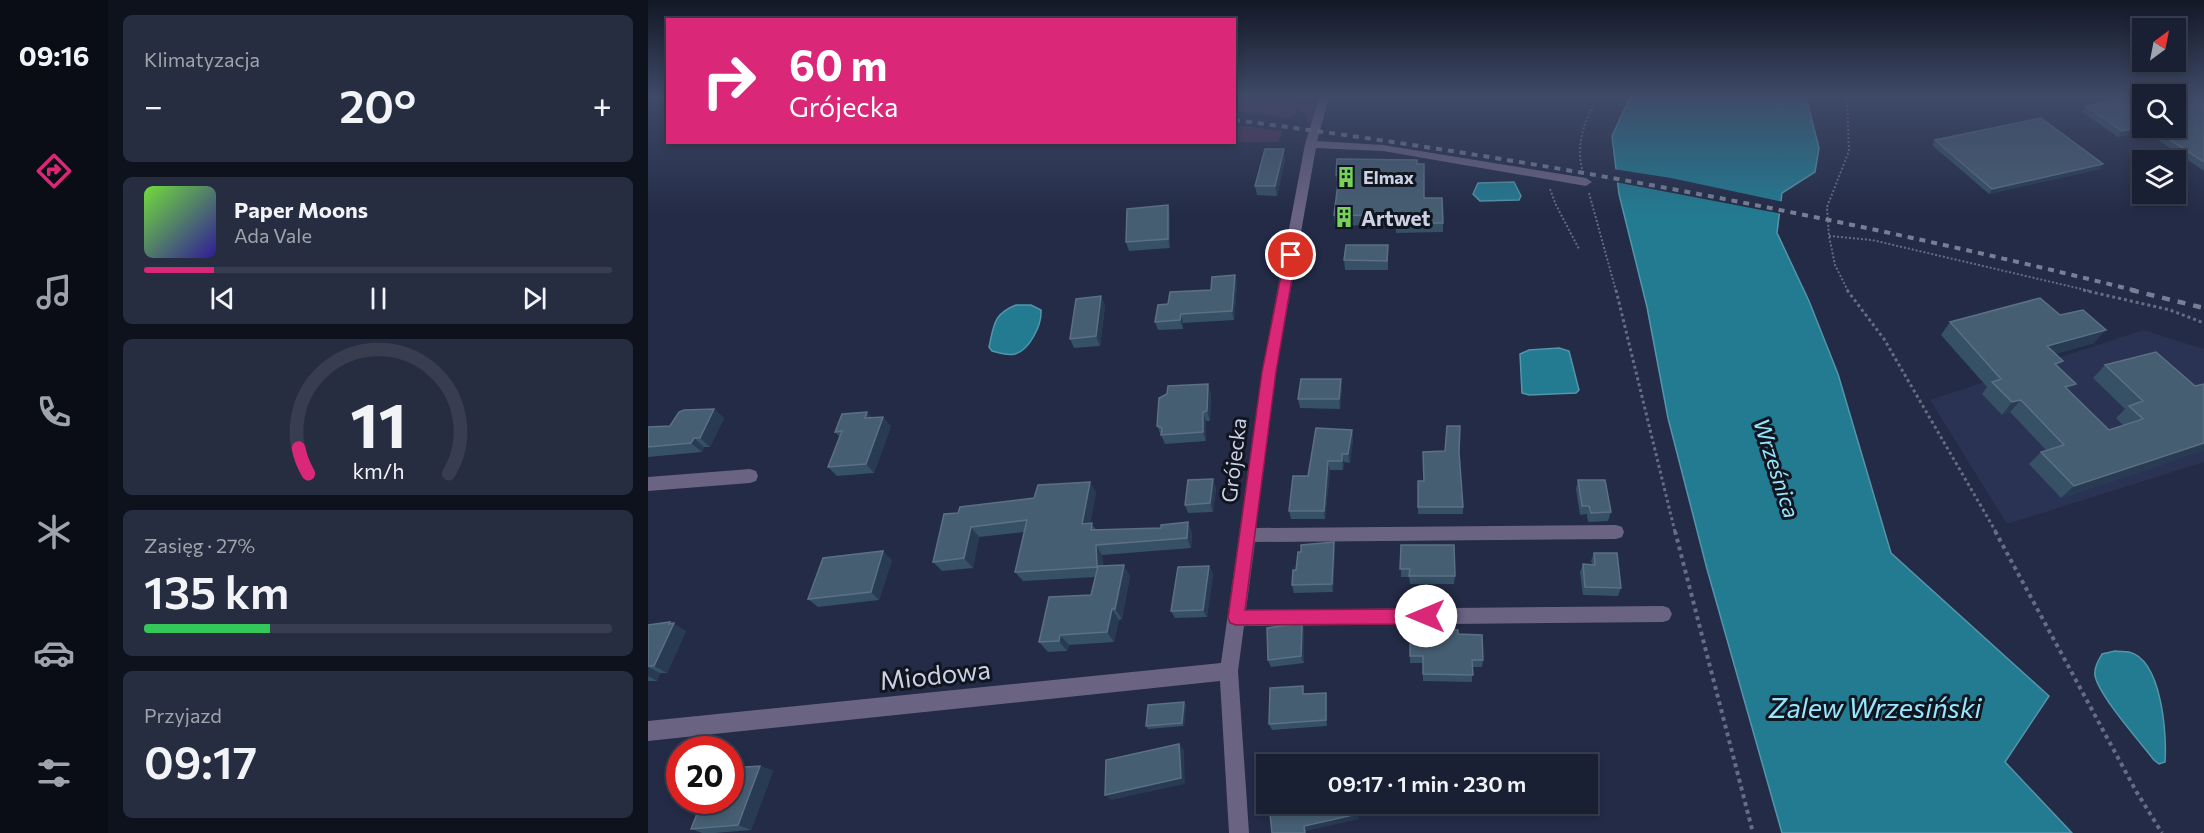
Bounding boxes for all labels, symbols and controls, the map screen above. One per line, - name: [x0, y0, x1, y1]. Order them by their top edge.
- north arrow: [2132, 18, 2186, 72]
- map controls: [2132, 18, 2186, 204]
- text: 60 m: [789, 38, 888, 90]
- text: 09:16: [19, 39, 89, 72]
- icon: right: [690, 42, 768, 120]
- text: Klimatyzacja: [144, 47, 260, 71]
- text: 20°: [339, 77, 416, 132]
- text: −: [144, 84, 163, 125]
- text: +: [593, 84, 612, 125]
- button: search: [2132, 84, 2186, 138]
- text: Grójecka: [789, 90, 898, 123]
- icon: directions: [33, 150, 75, 192]
- button: layers: [2132, 150, 2186, 204]
- building icon: Elmax: [1334, 165, 1358, 189]
- place label: Elmax: [1363, 166, 1414, 188]
- text: Paper Moons: [234, 196, 368, 223]
- building icon: Artwet: [1332, 205, 1356, 229]
- place label: Artwet: [1361, 205, 1431, 230]
- text: Ada Vale: [234, 223, 312, 247]
- pin: [1265, 229, 1316, 280]
- icon: arrive: [1274, 238, 1307, 271]
- icon: music: [33, 271, 75, 313]
- icon: previous: [206, 282, 239, 315]
- icon: pause: [362, 282, 395, 315]
- icon: next: [518, 282, 551, 315]
- text: 11: [350, 385, 406, 461]
- icon: phone: [33, 391, 75, 433]
- water label: Wrześnica: [1748, 415, 1806, 521]
- street label: Grójecka: [1215, 416, 1251, 504]
- text: km/h: [352, 457, 404, 483]
- icon: climate: [33, 511, 75, 553]
- text: Zasięg · 27%: [144, 533, 255, 557]
- text: 135 km: [144, 563, 289, 618]
- position arrow: [1394, 584, 1458, 648]
- icon: car: [33, 632, 75, 674]
- street label: Miodowa: [878, 653, 992, 695]
- water label: Zalew Wrzesiński: [1768, 691, 1983, 724]
- text: Przyjazd: [144, 703, 222, 727]
- text: 09:17: [144, 733, 257, 788]
- speed limit sign: 20: [666, 736, 744, 814]
- icon: filters: [33, 752, 75, 794]
- text: 09:17 · 1 min · 230 m: [1328, 770, 1526, 797]

